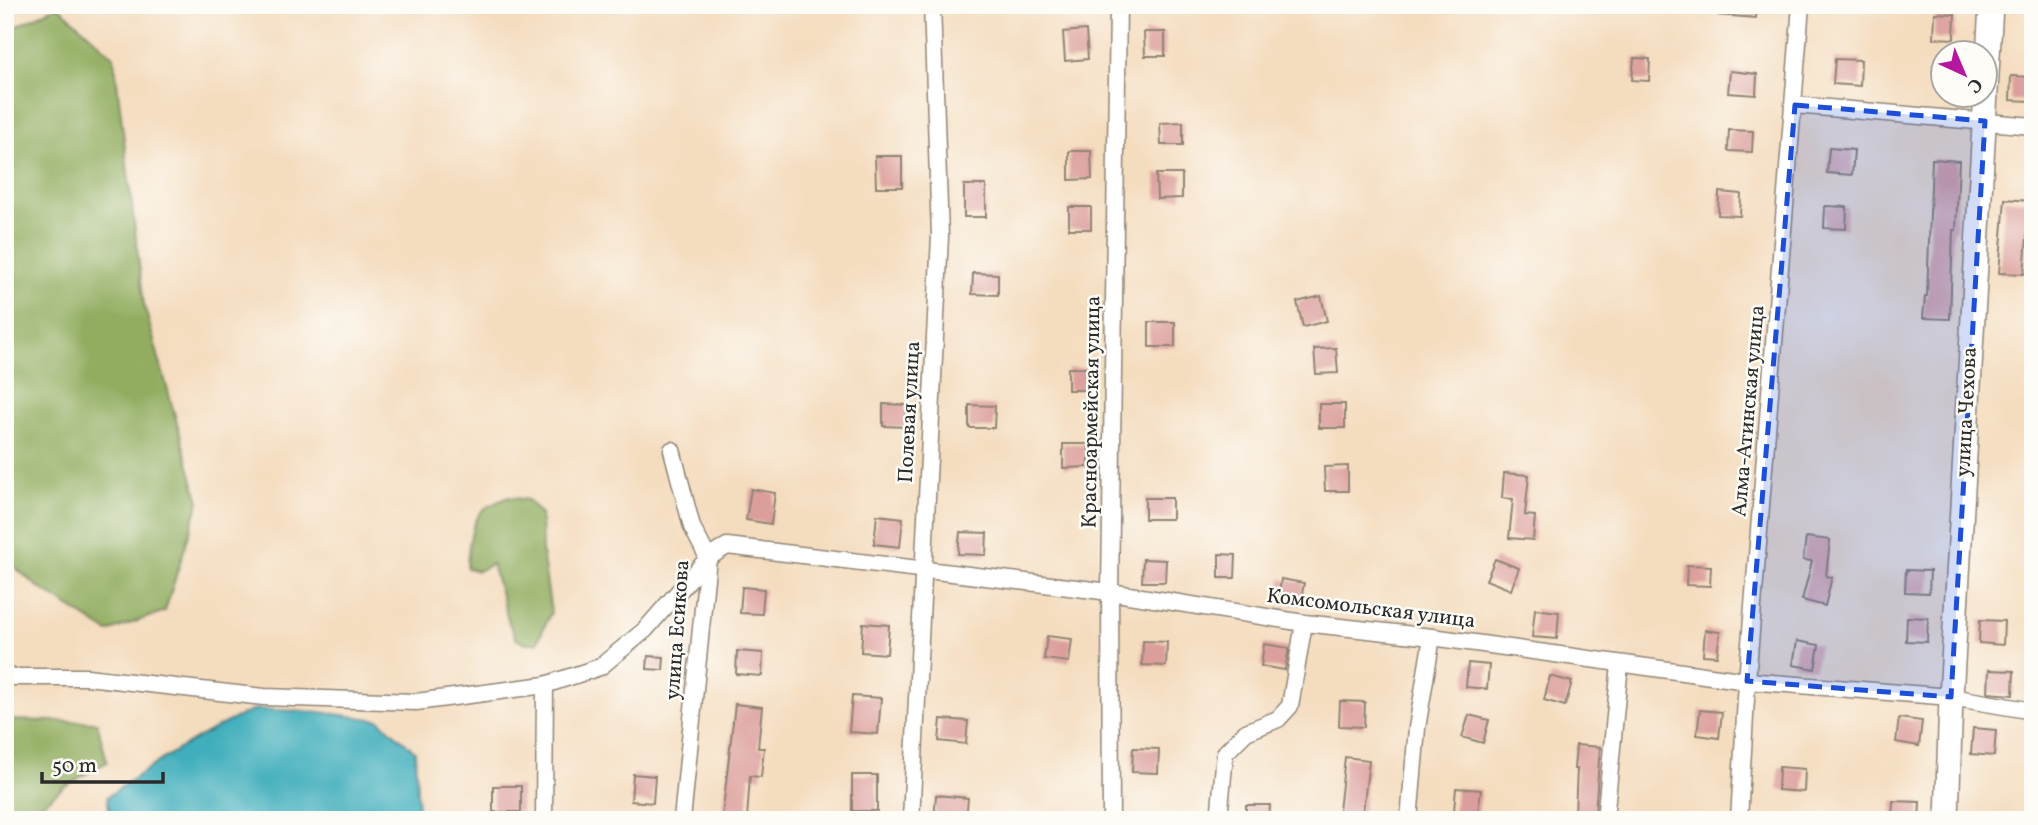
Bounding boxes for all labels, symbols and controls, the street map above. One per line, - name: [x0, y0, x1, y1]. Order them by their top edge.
- north arrow: [1930, 38, 2000, 108]
- text: С: [1961, 71, 1988, 98]
- street label: Красноармейская улица: [1075, 295, 1109, 529]
- street label: Алма-Атинская улица: [1725, 304, 1773, 518]
- street label: Полевая улица: [892, 340, 928, 484]
- street label: улица Чехова: [1949, 346, 1985, 478]
- street label: улица Есикова: [659, 559, 697, 701]
- street label: Комсомольская улица: [1265, 582, 1477, 636]
- scale bar: [42, 741, 163, 785]
- text: 50 m: [52, 752, 97, 781]

